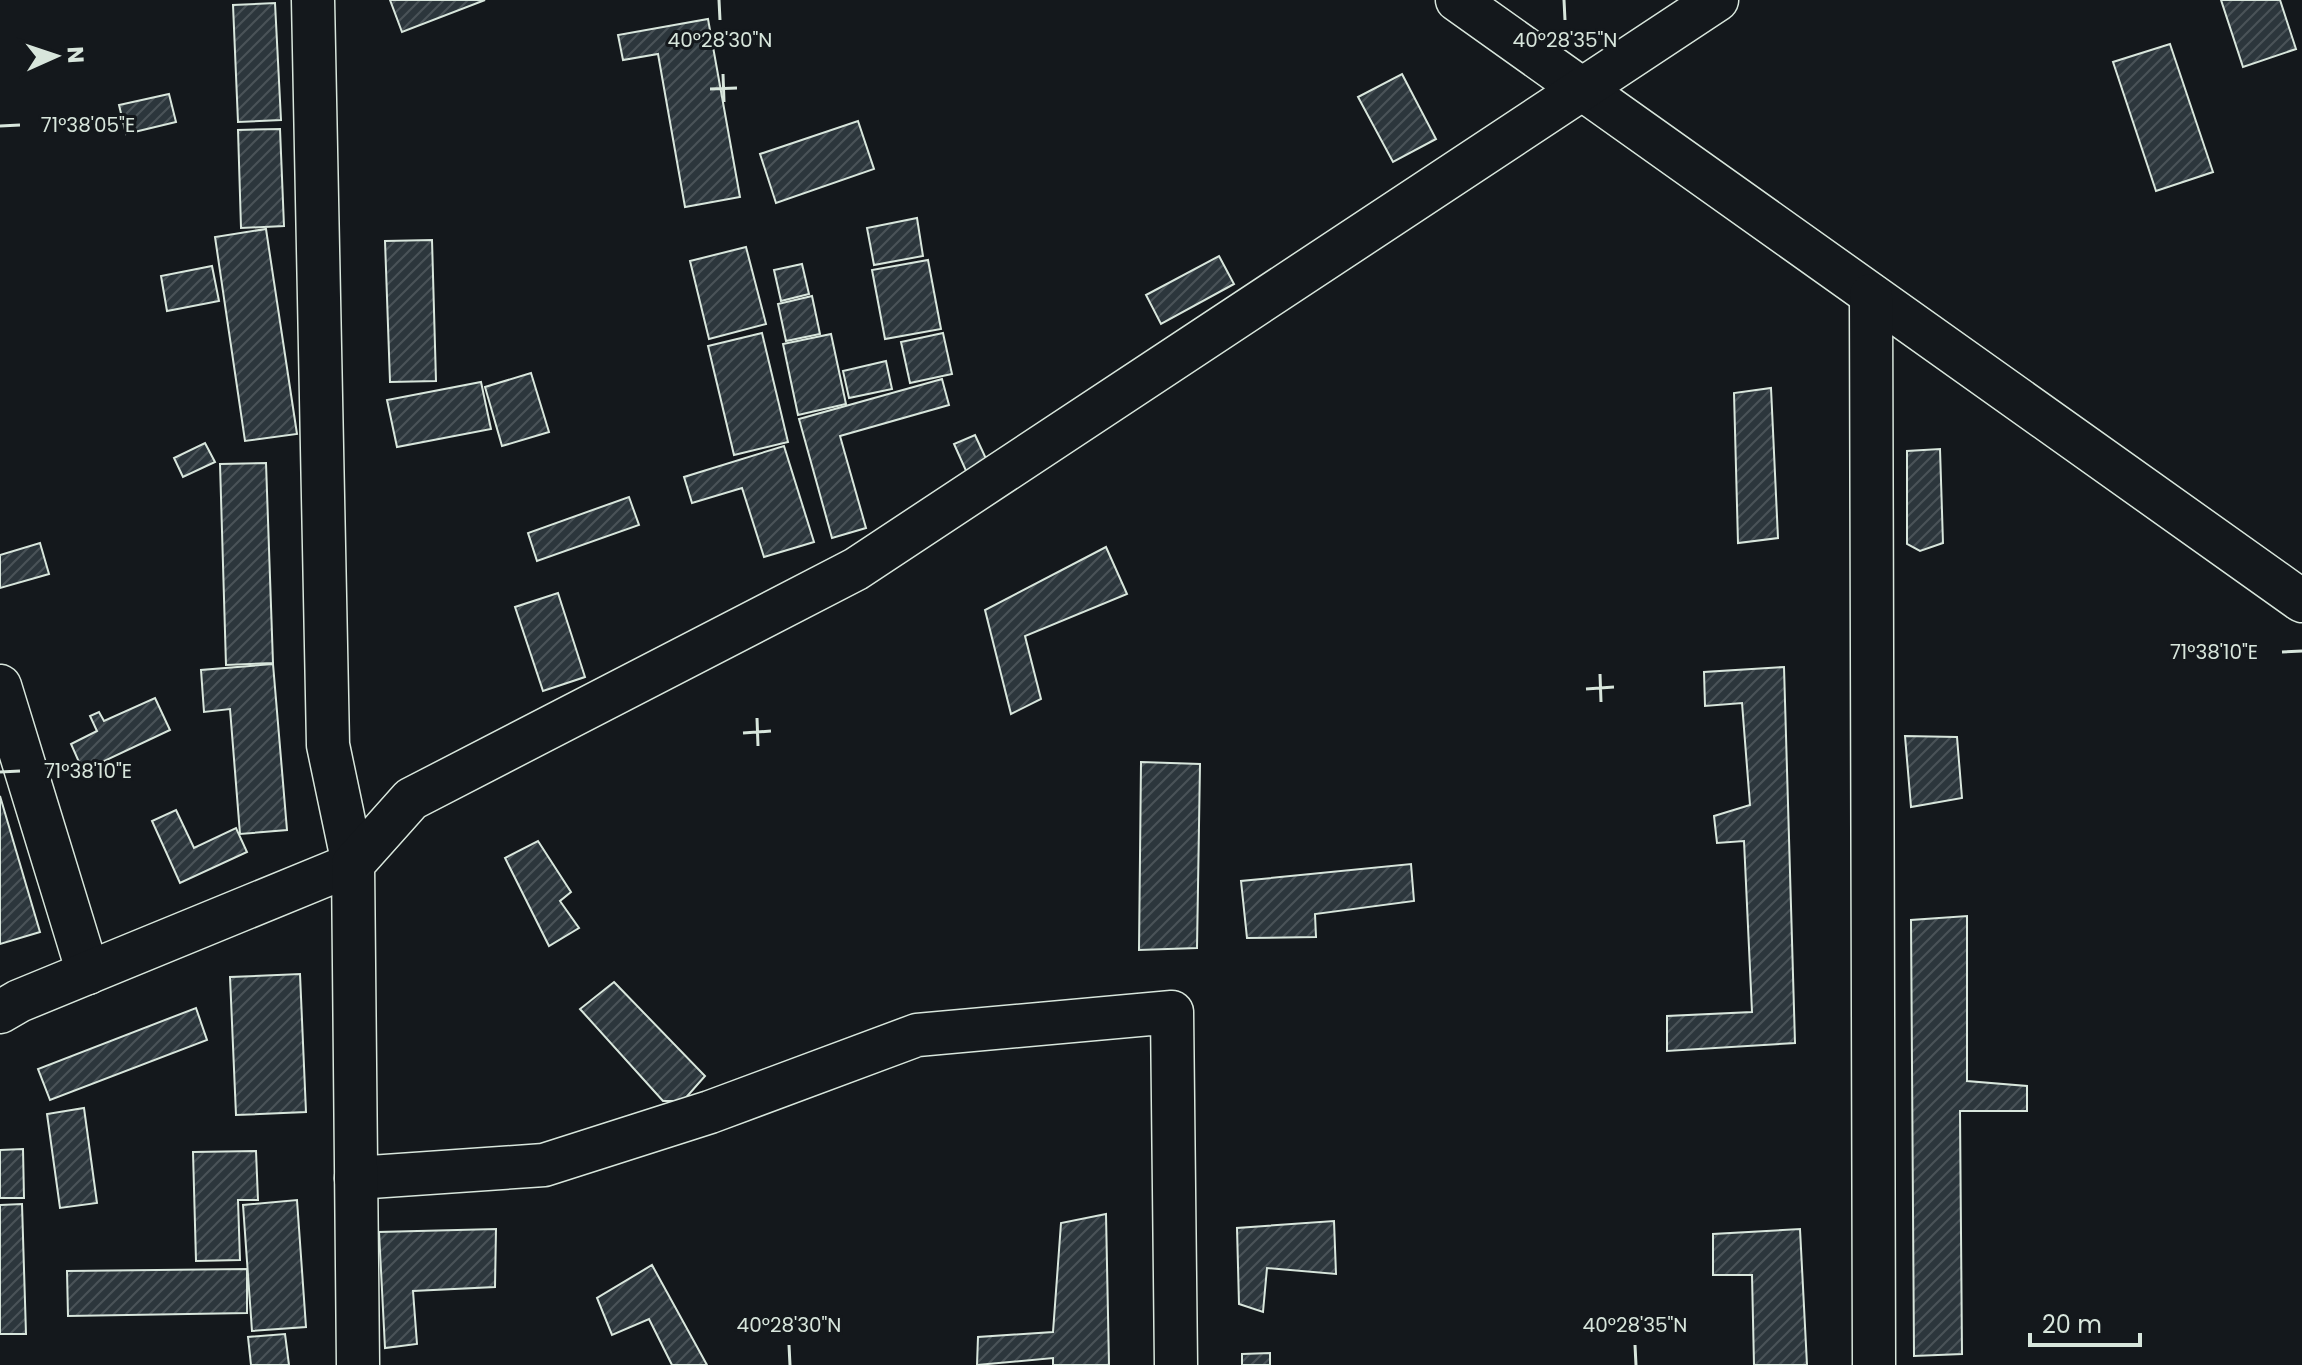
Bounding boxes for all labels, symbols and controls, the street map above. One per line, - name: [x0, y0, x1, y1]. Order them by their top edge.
- north arrow: [16, 16, 96, 96]
- text: 40°28'30"N: [668, 26, 772, 54]
- text: 40°28'35"N: [1513, 26, 1617, 54]
- text: N: [60, 46, 91, 64]
- text: 71°38'05"E: [41, 111, 135, 139]
- text: 71°38'10"E: [2170, 638, 2258, 666]
- text: 71°38'10"E: [44, 757, 132, 785]
- scale bar: [2030, 1297, 2140, 1347]
- text: 20 m: [2042, 1308, 2102, 1341]
- text: 40°28'30"N: [737, 1311, 841, 1339]
- text: 40°28'35"N: [1583, 1311, 1687, 1339]

